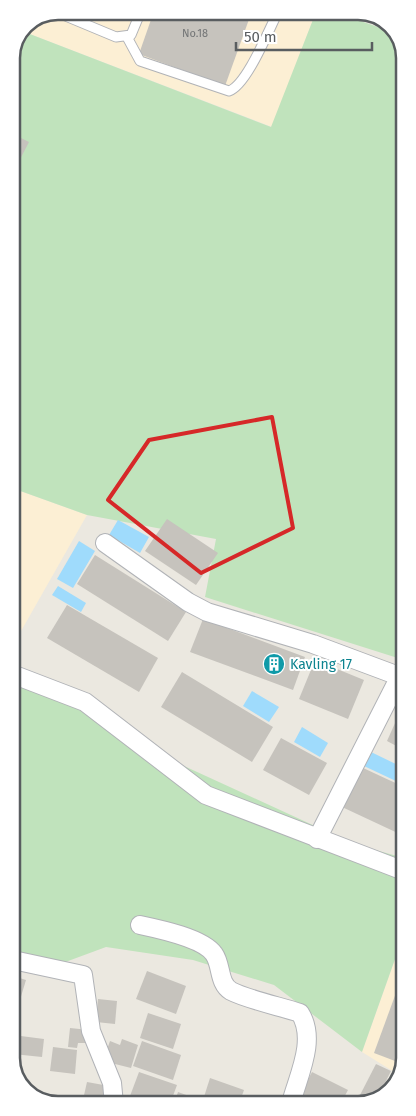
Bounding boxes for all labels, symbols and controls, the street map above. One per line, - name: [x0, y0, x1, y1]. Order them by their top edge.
- scale bar: [236, 20, 372, 52]
- house number: No.18: [182, 27, 208, 40]
- text: 50 m: [244, 28, 277, 46]
- building icon: Kavling 17: [262, 652, 286, 676]
- place label: Kavling 17: [290, 656, 352, 673]

